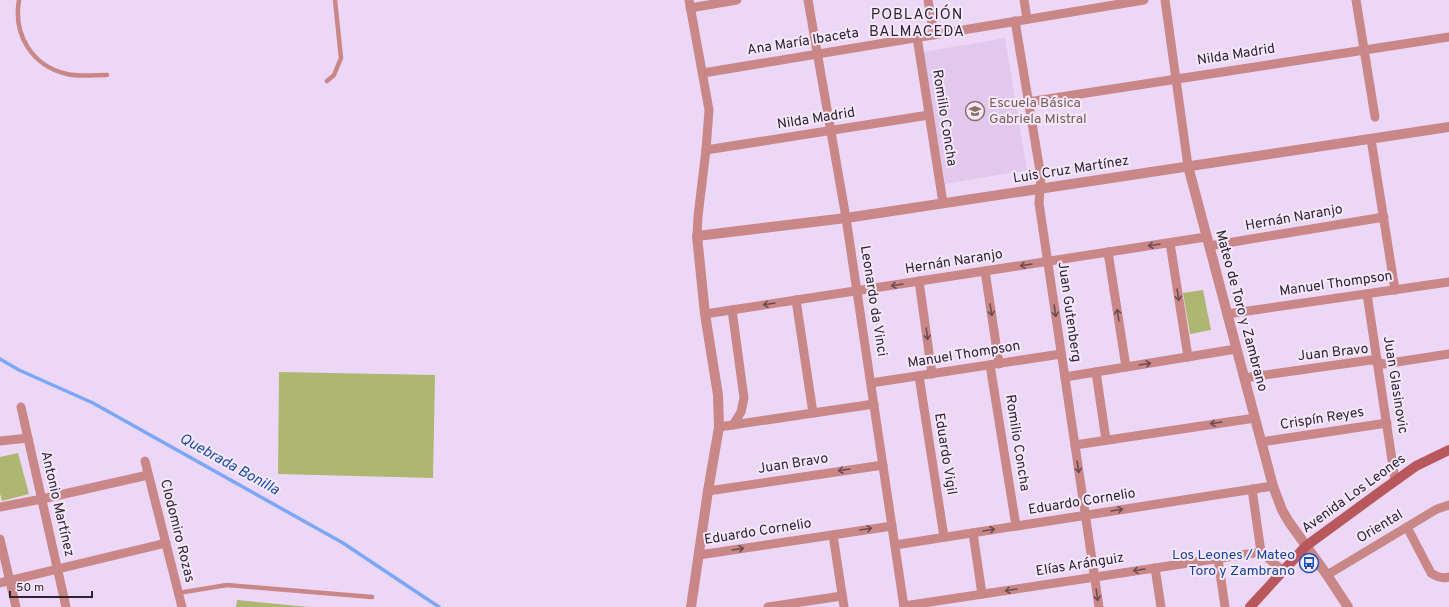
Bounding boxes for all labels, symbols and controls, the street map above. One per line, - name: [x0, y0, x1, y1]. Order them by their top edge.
- district label: POBLACIÓN BALMACEDA: [869, 4, 965, 42]
- street label: Ana María Ibaceta: [746, 25, 860, 59]
- street label: Nilda Madrid: [1196, 40, 1276, 70]
- street label: Romilio Concha: [928, 68, 960, 168]
- place label: Escuela Básica Gabriela Mistral: [989, 95, 1087, 128]
- school or university icon: Escuela Básica Gabriela Mistral: [964, 100, 986, 122]
- street label: Nilda Madrid: [776, 104, 856, 134]
- street label: Luis Cruz Martínez: [1012, 152, 1130, 188]
- street label: Hernán Naranjo: [1244, 201, 1344, 235]
- street label: Mateo de Toro y Zambrano: [1211, 228, 1271, 394]
- one-way arrow: [1148, 241, 1161, 249]
- street label: Leonardo da Vinci: [856, 244, 890, 358]
- street label: Hernán Naranjo: [904, 246, 1004, 278]
- one-way arrow: [1019, 261, 1032, 269]
- street label: Juan Gutenberg: [1054, 261, 1084, 363]
- street label: Manuel Thompson: [1278, 268, 1394, 300]
- one-way arrow: [891, 281, 904, 289]
- one-way arrow: [1174, 288, 1182, 301]
- one-way arrow: [762, 300, 775, 308]
- one-way arrow: [987, 303, 995, 316]
- one-way arrow: [1051, 304, 1059, 317]
- one-way arrow: [1114, 308, 1122, 321]
- one-way arrow: [923, 327, 931, 340]
- street label: Juan Glasinovic: [1379, 335, 1411, 435]
- street label: Manuel Thompson: [906, 338, 1022, 372]
- street label: Juan Bravo: [1297, 341, 1369, 365]
- one-way arrow: [1138, 360, 1151, 368]
- street label: Romilio Concha: [1001, 393, 1033, 493]
- street label: Crispín Reyes: [1279, 404, 1365, 434]
- street label: Eduardo Vigil: [930, 412, 960, 496]
- one-way arrow: [1210, 420, 1223, 428]
- water label: Quebrada Bonilla: [176, 430, 283, 500]
- street label: Antonio Martínez: [37, 449, 77, 559]
- street label: Juan Bravo: [757, 450, 830, 478]
- street label: Avenida Los Leones: [1299, 451, 1409, 537]
- one-way arrow: [1074, 460, 1082, 473]
- one-way arrow: [838, 466, 851, 474]
- street label: Clodomiro Rozas: [156, 478, 198, 584]
- street label: Eduardo Cornelio: [1027, 485, 1137, 519]
- one-way arrow: [1110, 506, 1123, 514]
- street label: Oriental: [1354, 507, 1406, 547]
- street label: Eduardo Cornelio: [703, 515, 813, 549]
- one-way arrow: [860, 525, 873, 533]
- one-way arrow: [982, 526, 995, 534]
- one-way arrow: [731, 545, 744, 553]
- place label: Los Leones / Mateo Toro y Zambrano: [1172, 547, 1295, 580]
- street label: Elías Aránguiz: [1035, 550, 1125, 580]
- bus stop icon: Los Leones / Mateo Toro y Zambrano: [1298, 552, 1320, 574]
- one-way arrow: [1133, 567, 1146, 575]
- scale bar: [10, 573, 92, 599]
- text: 50 m: [16, 580, 44, 596]
- one-way arrow: [1005, 586, 1018, 594]
- one-way arrow: [1093, 588, 1101, 601]

